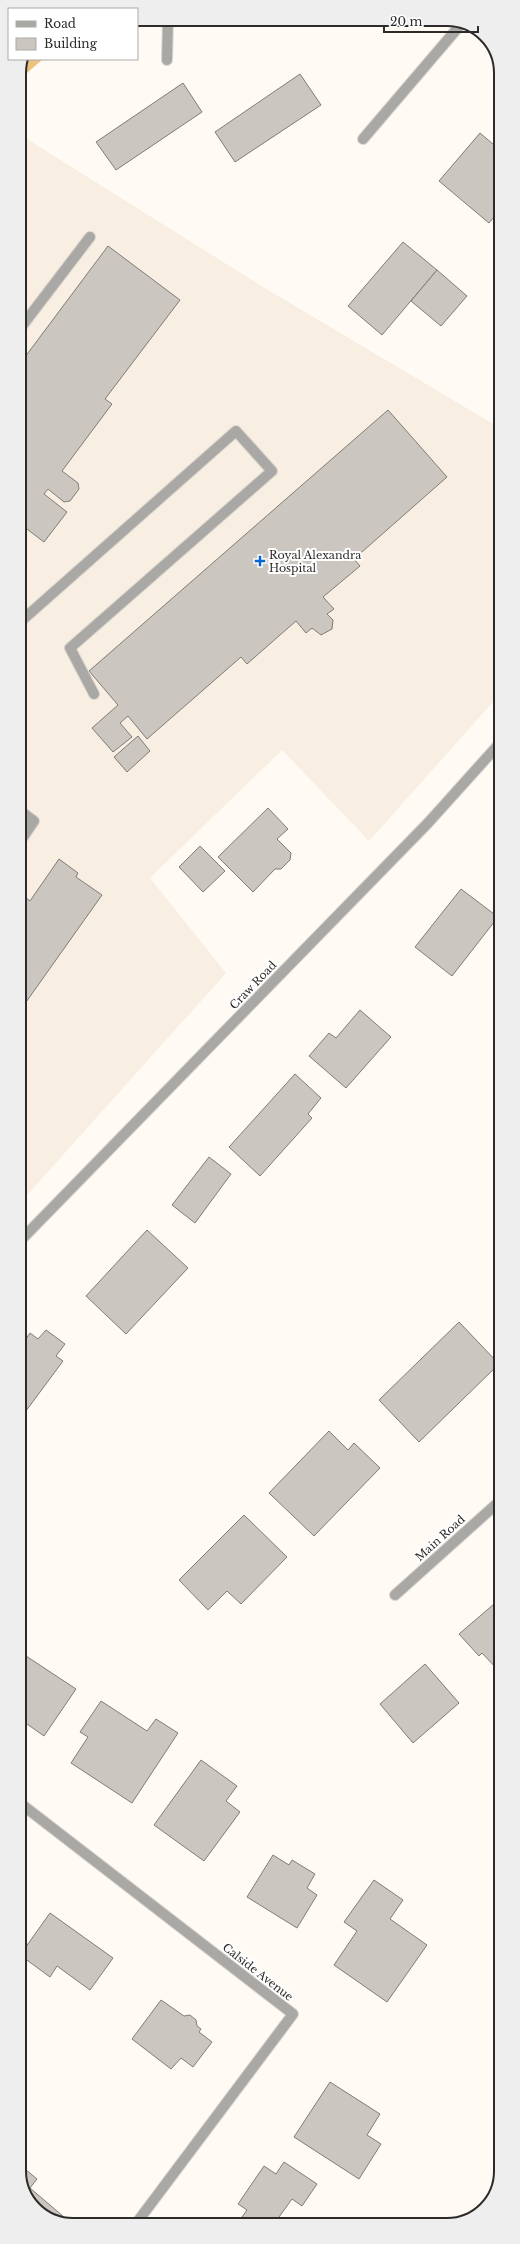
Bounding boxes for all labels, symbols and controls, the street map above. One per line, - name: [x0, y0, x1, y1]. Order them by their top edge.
- legend: [8, 8, 138, 60]
- scale bar: [384, 8, 478, 34]
- text: 20 m: [390, 14, 422, 29]
- text: Road: [44, 16, 76, 31]
- text: Building: [44, 36, 98, 51]
- place label: Royal Alexandra Hospital: [269, 548, 362, 575]
- marker: Royal Alexandra Hospital: [254, 555, 266, 567]
- street label: Craw Road: [227, 958, 280, 1012]
- street label: Main Road: [412, 1512, 468, 1564]
- street label: Calside Avenue: [220, 1940, 296, 2004]

